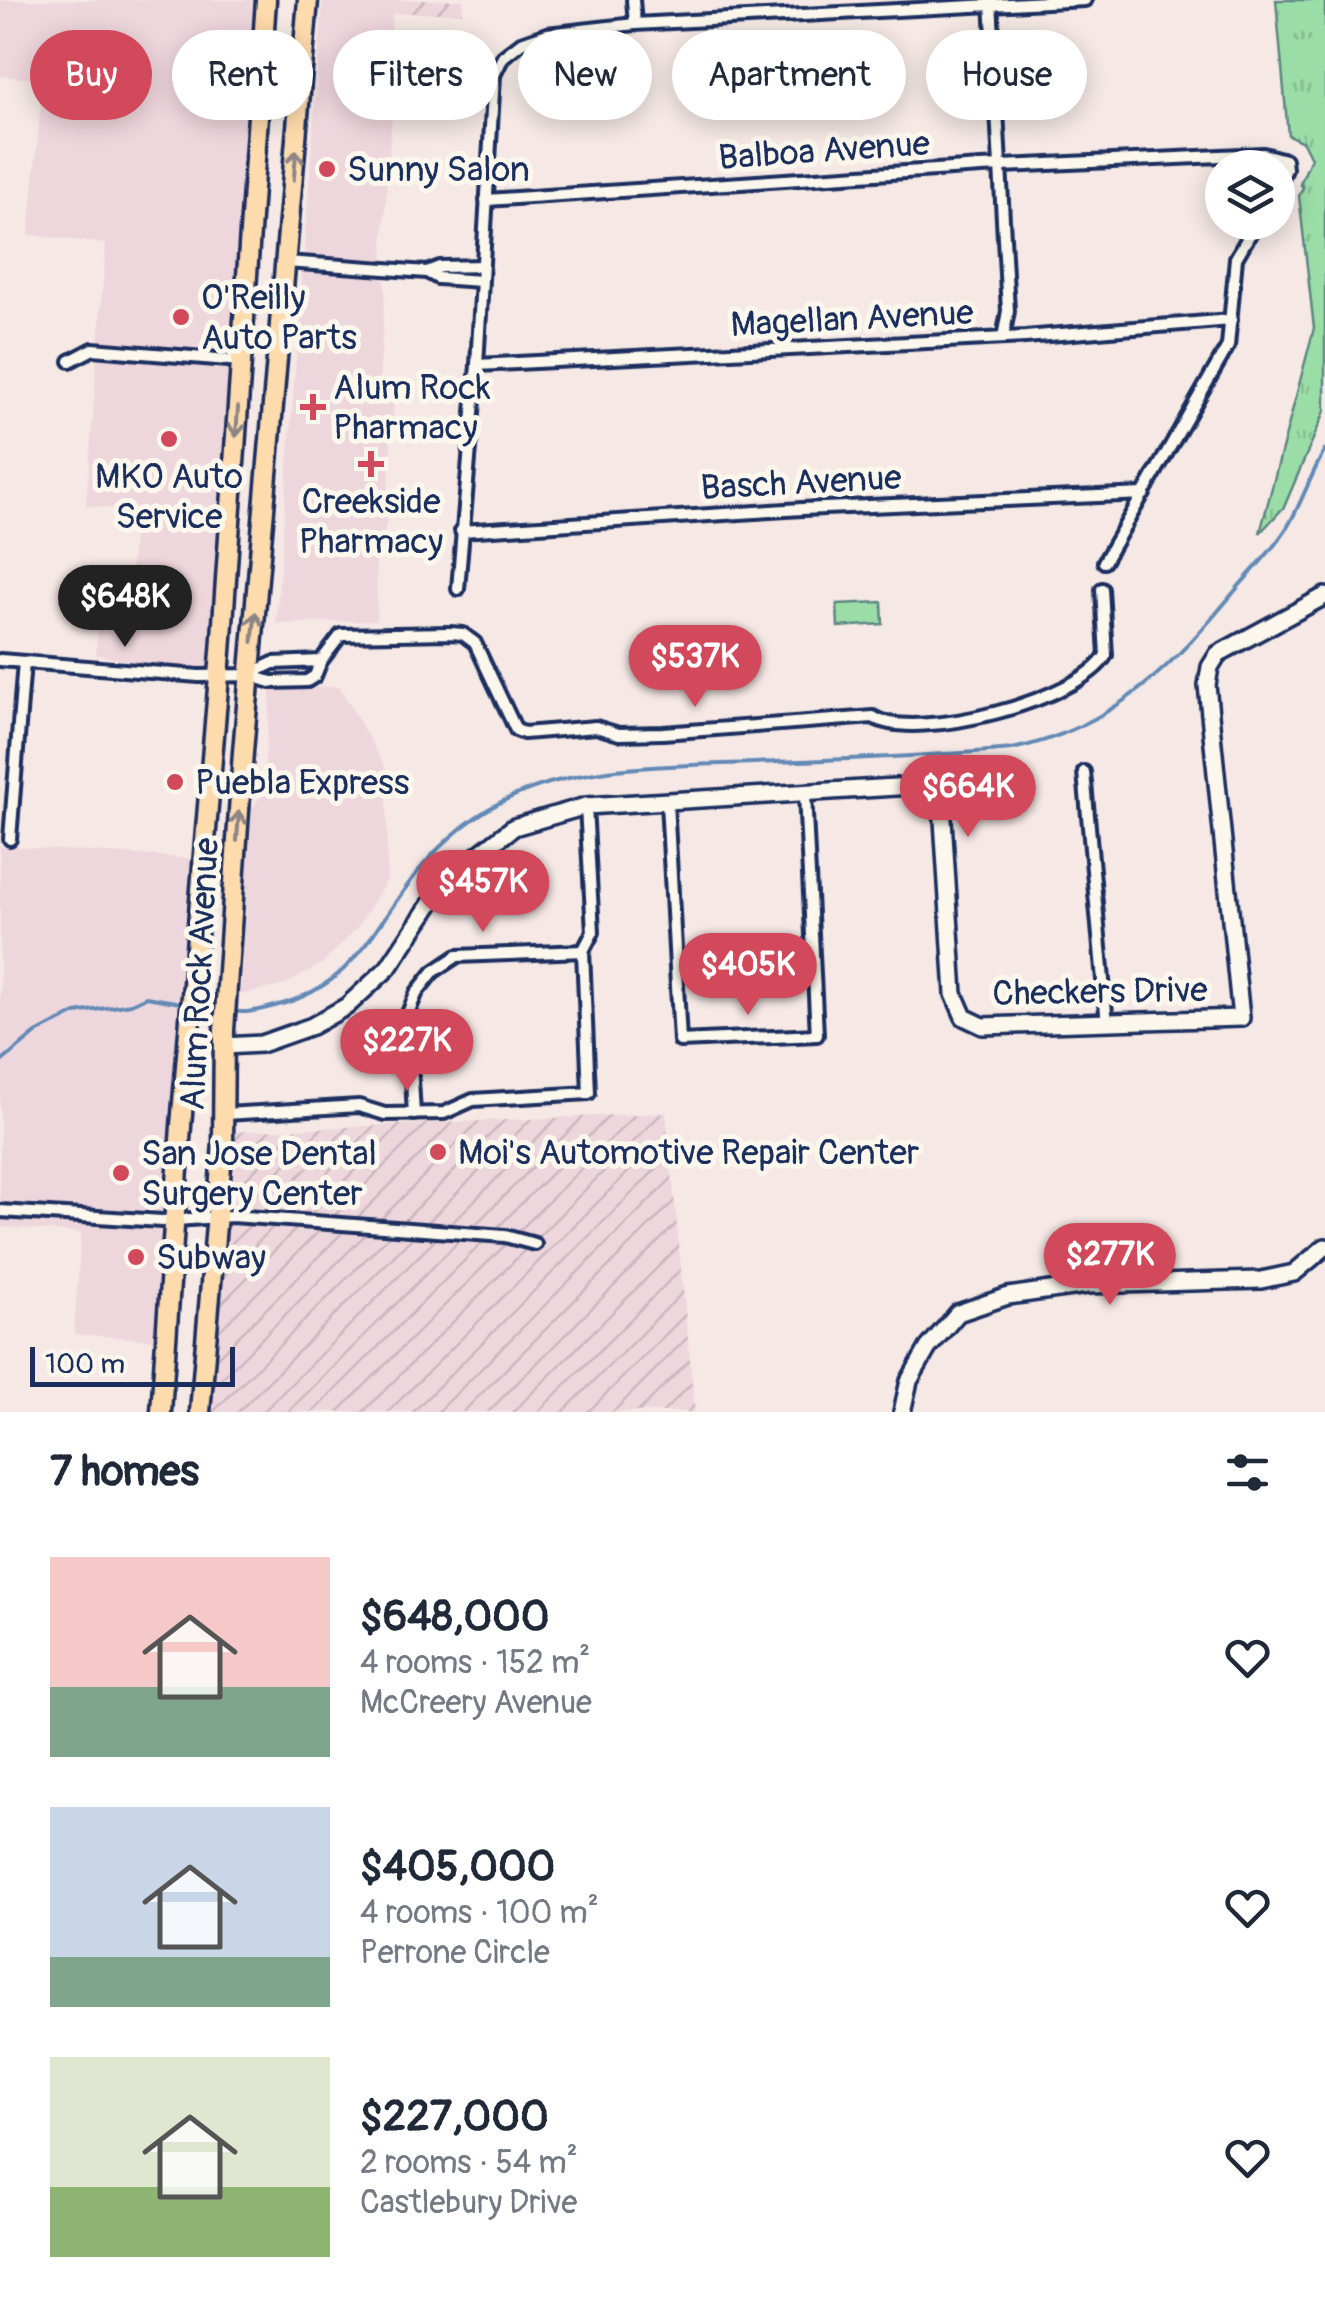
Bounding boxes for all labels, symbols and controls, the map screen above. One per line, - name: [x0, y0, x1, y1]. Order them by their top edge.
- chip: Buy: [30, 30, 152, 120]
- chip: Rent: [172, 30, 313, 120]
- chip: Filters: [333, 30, 498, 120]
- chip: New: [518, 30, 652, 120]
- chip: Apartment: [672, 30, 906, 120]
- chip: House: [926, 30, 1087, 120]
- street label: Balboa Avenue: [717, 122, 931, 180]
- place label: Sunny Salon: [347, 148, 530, 192]
- one-way arrow: [285, 149, 304, 181]
- map controls: [1205, 150, 1295, 240]
- button: layers: [1205, 150, 1295, 240]
- marker: Sunny Salon: [316, 158, 338, 180]
- place label: O'Reilly Auto Parts: [201, 276, 357, 360]
- street label: Magellan Avenue: [729, 291, 975, 347]
- marker: O'Reilly Auto Parts: [170, 306, 192, 328]
- place label: Alum Rock Pharmacy: [333, 366, 491, 450]
- marker: Alum Rock Pharmacy: [302, 396, 324, 418]
- one-way arrow: [227, 406, 246, 438]
- marker: MKO Auto Service: [158, 428, 180, 450]
- marker: Creekside Pharmacy: [360, 453, 382, 475]
- place label: MKO Auto Service: [95, 455, 243, 539]
- street label: Basch Avenue: [699, 456, 903, 510]
- place label: Creekside Pharmacy: [299, 480, 443, 564]
- pin: $648K: [55, 565, 195, 650]
- text: $648K: [80, 577, 170, 617]
- one-way arrow: [245, 611, 264, 643]
- pin: $537K: [625, 625, 765, 710]
- text: $537K: [651, 637, 739, 677]
- pin: $664K: [898, 755, 1038, 840]
- place label: Puebla Express: [195, 761, 410, 805]
- text: $664K: [922, 767, 1014, 807]
- marker: Puebla Express: [164, 771, 186, 793]
- one-way arrow: [229, 811, 248, 843]
- street label: Alum Rock Avenue: [171, 837, 229, 1111]
- pin: $457K: [413, 850, 553, 935]
- text: $457K: [438, 862, 528, 902]
- pin: $405K: [678, 933, 818, 1018]
- text: $405K: [701, 945, 795, 985]
- street label: Checkers Drive: [992, 968, 1208, 1016]
- pin: $227K: [337, 1009, 477, 1094]
- text: $227K: [362, 1021, 452, 1061]
- place label: Moi's Automotive Repair Center: [458, 1131, 920, 1175]
- place label: San Jose Dental Surgery Center: [141, 1132, 377, 1216]
- marker: Moi's Automotive Repair Center: [427, 1141, 449, 1163]
- marker: San Jose Dental Surgery Center: [110, 1162, 132, 1184]
- pin: $277K: [1040, 1223, 1180, 1308]
- text: $277K: [1066, 1235, 1154, 1275]
- place label: Subway: [156, 1236, 266, 1280]
- marker: Subway: [125, 1246, 147, 1268]
- scale bar: [30, 1342, 235, 1386]
- text: 100 m: [45, 1347, 125, 1382]
- icon: filters: [1220, 1445, 1275, 1500]
- text: 7 homes: [50, 1446, 199, 1498]
- text: $648,000: [360, 1591, 549, 1643]
- icon: home: [130, 1597, 250, 1717]
- icon: heart: [1220, 1630, 1275, 1685]
- text: 4 rooms · 152 m²: [360, 1643, 590, 1683]
- text: McCreery Avenue: [360, 1683, 592, 1723]
- text: $405,000: [360, 1841, 555, 1893]
- icon: home: [130, 1847, 250, 1967]
- icon: heart: [1220, 1880, 1275, 1935]
- text: 4 rooms · 100 m²: [360, 1893, 599, 1933]
- text: Perrone Circle: [360, 1933, 550, 1973]
- text: $227,000: [360, 2091, 549, 2143]
- icon: home: [130, 2097, 250, 2217]
- icon: heart: [1220, 2130, 1275, 2185]
- text: 2 rooms · 54 m²: [360, 2143, 578, 2183]
- text: Castlebury Drive: [360, 2183, 577, 2223]

